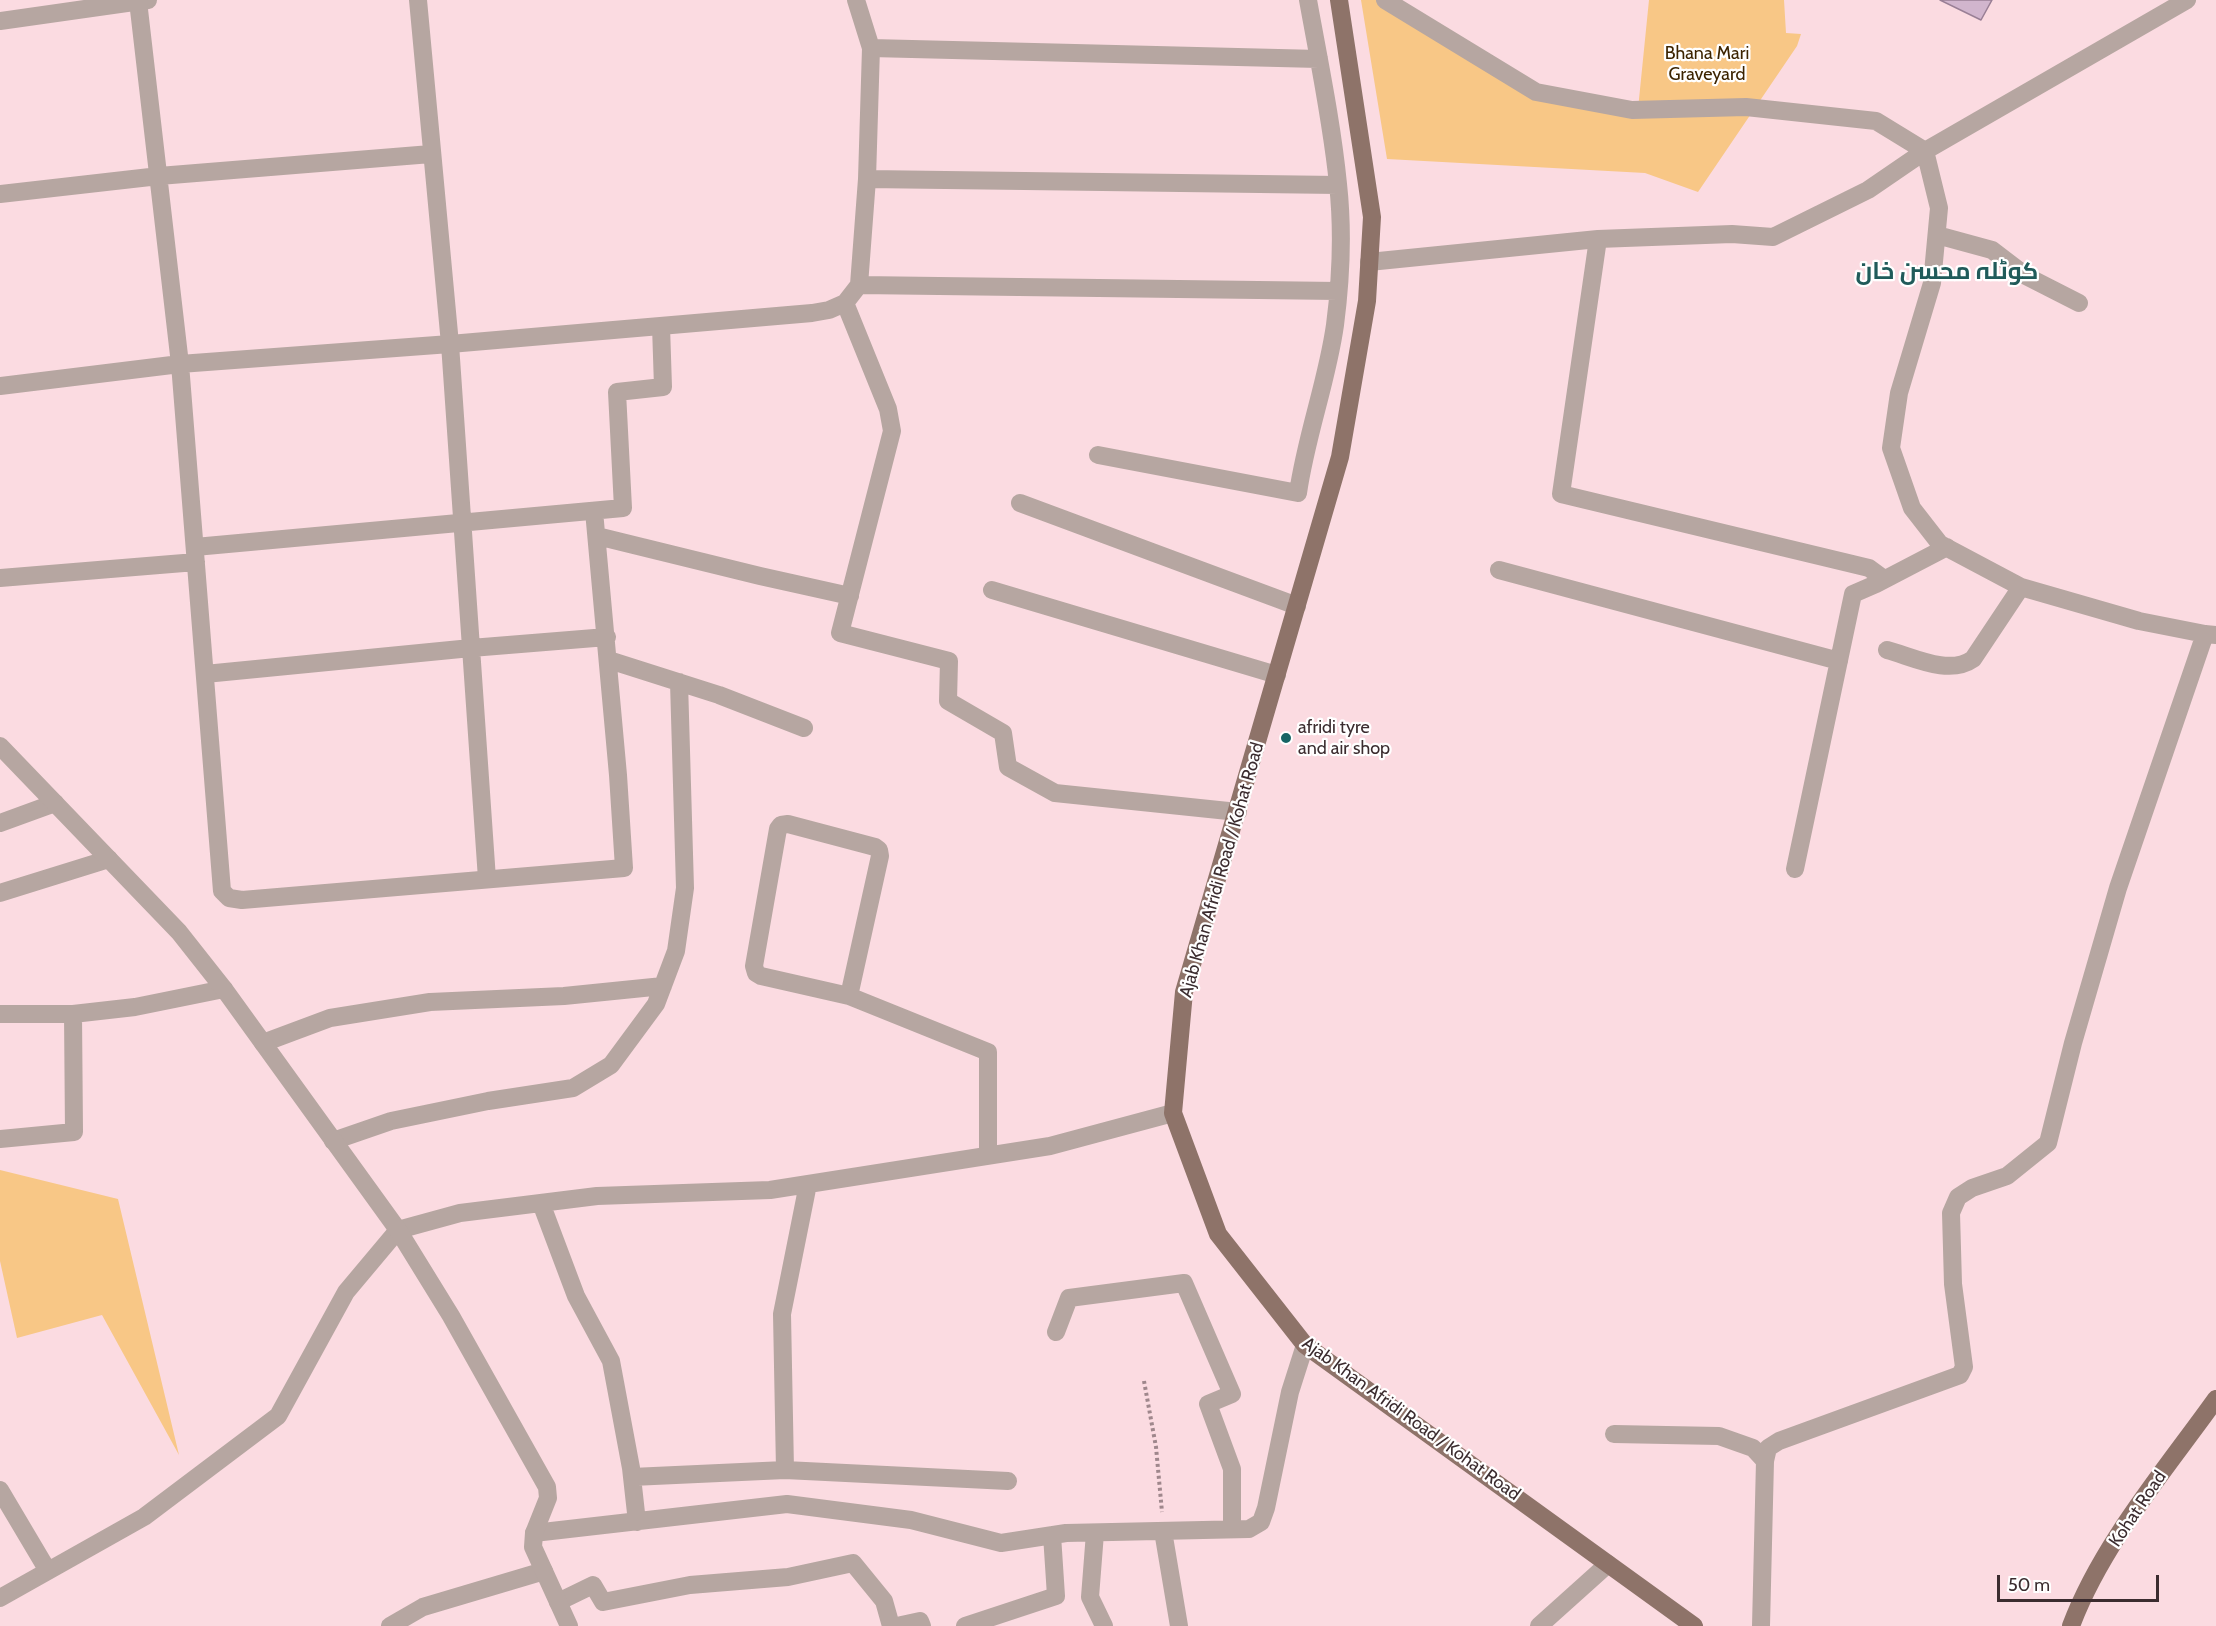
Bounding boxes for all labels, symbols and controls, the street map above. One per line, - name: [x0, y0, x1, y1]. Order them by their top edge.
- park label: Bhana Mari Graveyard: [1665, 43, 1749, 86]
- district label: کوٹلہ محسن خان: [1856, 258, 2038, 286]
- place label: afridi tyre and air shop: [1298, 717, 1390, 760]
- marker: afridi tyre and air shop: [1279, 731, 1293, 745]
- street label: Ajab Khan Afridi Road / Kohat Road: [1175, 740, 1269, 1000]
- street label: Ajab Khan Afridi Road / Kohat Road: [1298, 1333, 1524, 1505]
- street label: Kohat Road: [2105, 1467, 2171, 1551]
- scale bar: [2000, 1563, 2162, 1601]
- text: 50 m: [2008, 1574, 2050, 1596]

